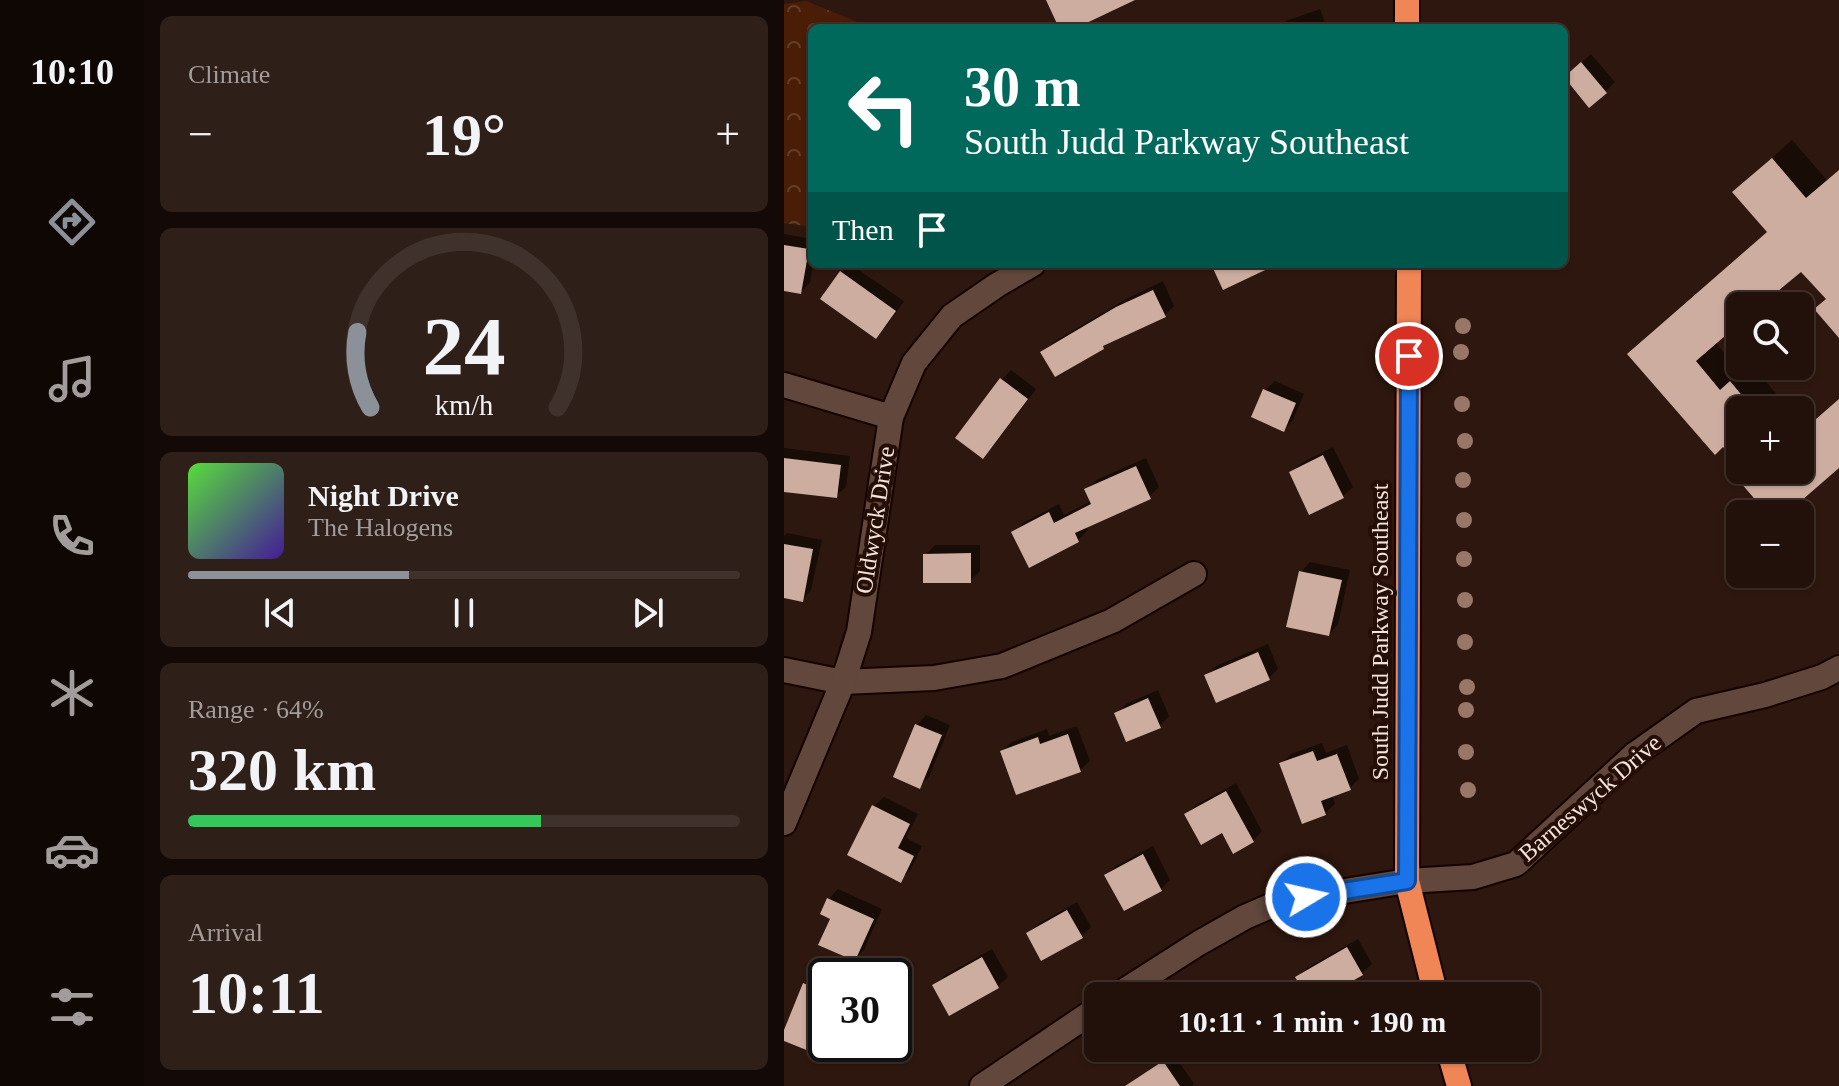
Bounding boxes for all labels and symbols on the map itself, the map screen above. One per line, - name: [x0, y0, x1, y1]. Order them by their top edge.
- pin: [1375, 322, 1443, 390]
- street label: Oldwyck Drive: [851, 445, 899, 595]
- street label: South Judd Parkway Southeast: [1367, 483, 1393, 780]
- street label: Barneswyck Drive: [1514, 729, 1666, 867]
- position arrow: [1264, 855, 1348, 939]
- speed limit sign: 30: [808, 958, 912, 1062]

